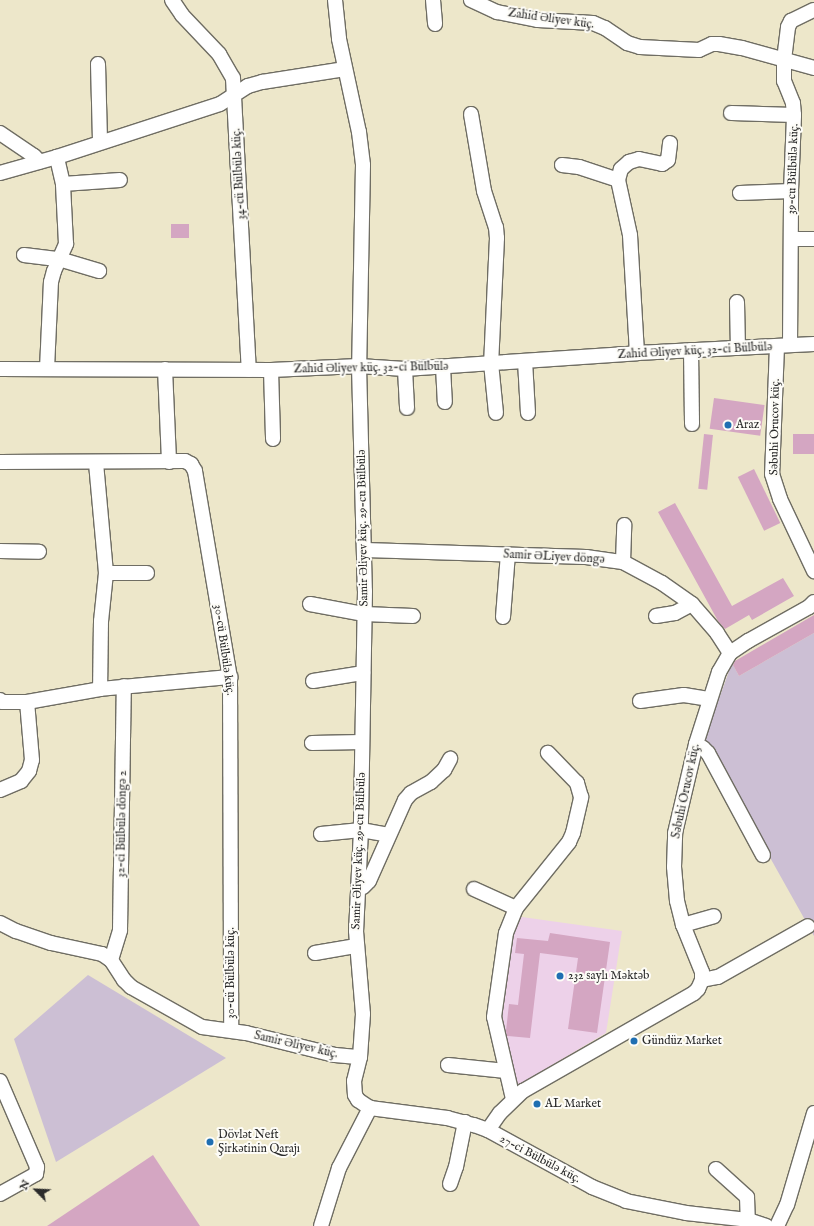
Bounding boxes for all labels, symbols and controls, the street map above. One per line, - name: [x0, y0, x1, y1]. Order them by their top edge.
- street label: Zahid Əliyev küç.: [507, 6, 595, 32]
- street label: 39-cu Bülbülə küç.: [784, 123, 802, 215]
- street label: 34-cü Bülbülə küç.: [229, 128, 249, 220]
- street label: Zahid Əliyev küç. 32-ci Bülbülə: [617, 340, 773, 362]
- street label: Zahid Əliyev küç. 32-ci Bülbülə: [293, 359, 449, 377]
- street label: Səbuhi Orucov küç.: [767, 379, 783, 475]
- place label: Araz: [736, 418, 759, 432]
- marker: Araz: [723, 420, 733, 430]
- street label: Samir Əliyev küç. 29-cu Bülbülə: [354, 449, 372, 607]
- street label: Samir ƏLiyev döngə: [503, 547, 605, 567]
- street label: 30-cü Bülbülə küç.: [210, 604, 238, 696]
- street label: Səbuhi Orucov küç.: [669, 742, 703, 840]
- street label: 32-ci Bülbülə döngə 2: [114, 770, 130, 878]
- street label: Samir Əliyev küç. 29-cu Bülbülə: [349, 772, 369, 930]
- street label: 30-cü Bülbülə küç.: [224, 927, 238, 1019]
- place label: 232 saylı Məktəb: [568, 969, 649, 983]
- marker: 232 saylı Məktəb: [555, 971, 565, 981]
- street label: Samir Əliyev küç.: [253, 1028, 339, 1062]
- place label: Gündüz Market: [642, 1034, 722, 1048]
- marker: Gündüz Market: [629, 1036, 639, 1046]
- place label: AL Market: [545, 1097, 601, 1111]
- marker: AL Market: [532, 1099, 542, 1109]
- place label: Dövlət Neft Şirkətinin Qarajı: [218, 1128, 300, 1156]
- street label: 27-ci Bülbülə küç.: [497, 1132, 583, 1186]
- marker: Dövlət Neft Şirkətinin Qarajı: [205, 1137, 215, 1147]
- north arrow: [16, 1170, 56, 1210]
- text: N: [17, 1178, 33, 1192]

